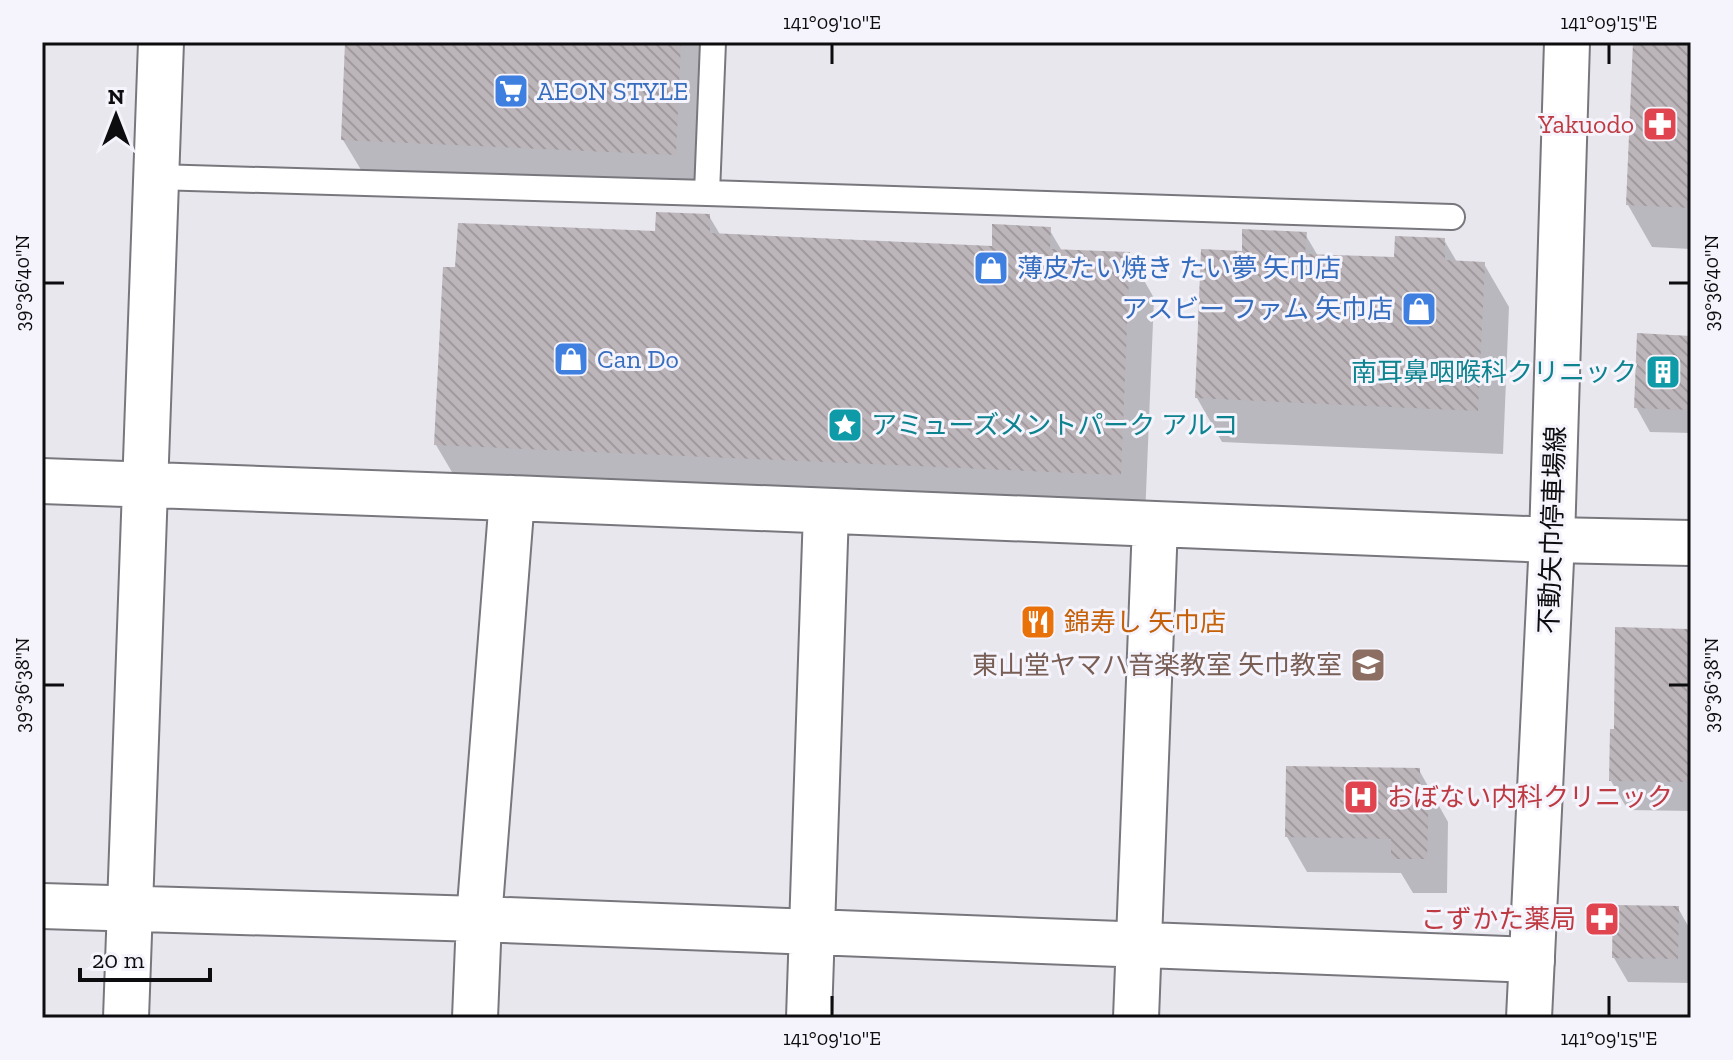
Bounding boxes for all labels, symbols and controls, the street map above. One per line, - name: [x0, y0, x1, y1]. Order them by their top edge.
- text: 141°09'10"E: [783, 10, 881, 34]
- text: 141°09'15"E: [1561, 10, 1657, 34]
- supermarket icon: AEON STYLE: [492, 72, 530, 110]
- place label: AEON STYLE: [537, 75, 688, 107]
- north arrow: [76, 76, 156, 156]
- text: N: [108, 83, 125, 110]
- pharmacy icon: Yakuodo: [1641, 105, 1679, 143]
- place label: Yakuodo: [1537, 108, 1634, 140]
- text: 39°36'40"N: [10, 235, 34, 331]
- text: 39°36'40"N: [1699, 235, 1723, 331]
- shop icon: 薄皮たい焼き たい夢 矢巾店: [972, 249, 1010, 287]
- place label: 薄皮たい焼き たい夢 矢巾店: [1017, 252, 1341, 284]
- shop icon: アスビー ファム 矢巾店: [1400, 290, 1438, 328]
- place label: アスビー ファム 矢巾店: [1121, 293, 1393, 325]
- shop icon: Can Do: [552, 340, 590, 378]
- place label: Can Do: [597, 343, 679, 375]
- building icon: 南耳鼻咽喉科クリニック: [1644, 353, 1682, 391]
- place label: 南耳鼻咽喉科クリニック: [1351, 356, 1637, 388]
- place icon: アミューズメントパーク アルコ: [826, 406, 864, 444]
- place label: アミューズメントパーク アルコ: [871, 409, 1238, 441]
- street label: 不動矢巾停車場線: [1532, 425, 1572, 635]
- restaurant icon: 錦寿し 矢巾店: [1019, 603, 1057, 641]
- place label: 錦寿し 矢巾店: [1064, 606, 1226, 638]
- text: 39°36'38"N: [10, 637, 34, 733]
- text: 39°36'38"N: [1699, 637, 1723, 733]
- school or university icon: 東山堂ヤマハ音楽教室 矢巾教室: [1349, 646, 1387, 684]
- place label: 東山堂ヤマハ音楽教室 矢巾教室: [972, 649, 1342, 681]
- hospital icon: おぼない内科クリニック: [1342, 778, 1380, 816]
- place label: おぼない内科クリニック: [1387, 781, 1673, 813]
- pharmacy icon: こずかた薬局: [1583, 900, 1621, 938]
- place label: こずかた薬局: [1421, 903, 1576, 935]
- scale bar: [80, 932, 210, 982]
- text: 20 m: [92, 945, 145, 974]
- text: 141°09'10"E: [783, 1026, 881, 1050]
- text: 141°09'15"E: [1561, 1026, 1657, 1050]

